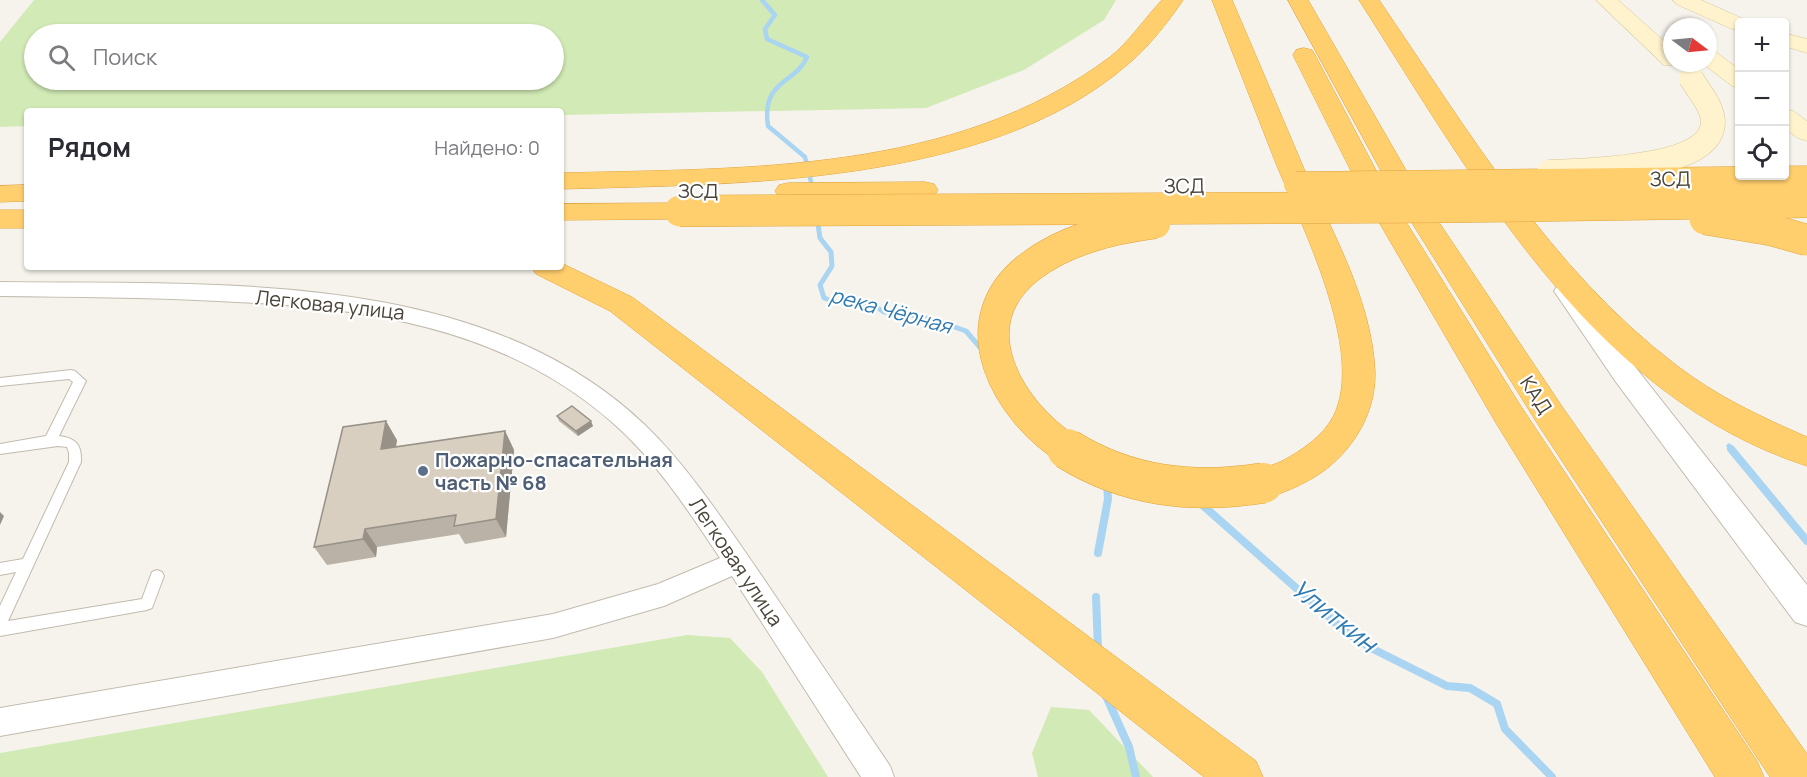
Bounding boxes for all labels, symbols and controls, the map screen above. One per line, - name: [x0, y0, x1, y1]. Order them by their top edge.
- north arrow: [1663, 18, 1717, 72]
- map controls: [1735, 18, 1789, 180]
- button: +: [1735, 18, 1789, 72]
- search box: [24, 24, 564, 90]
- icon: search: [45, 41, 78, 74]
- text: Поиск: [93, 42, 157, 72]
- button: −: [1735, 72, 1789, 126]
- button: locate: [1735, 126, 1789, 180]
- text: Рядом: [48, 129, 131, 165]
- text: Найдено: 0: [434, 134, 540, 161]
- street label: ЗСД: [1649, 165, 1691, 192]
- street label: ЗСД: [1163, 172, 1205, 199]
- street label: ЗСД: [678, 177, 718, 204]
- water label: река Чёрная: [827, 280, 957, 340]
- street label: Легковая улица: [254, 283, 406, 326]
- street label: КАД: [1514, 371, 1559, 419]
- place label: Пожарно-спасательная часть № 68: [435, 446, 673, 496]
- marker: Пожарно-спасательная часть № 68: [416, 464, 430, 478]
- street label: Легковая улица: [683, 492, 790, 631]
- water label: Улиткин: [1284, 570, 1387, 662]

